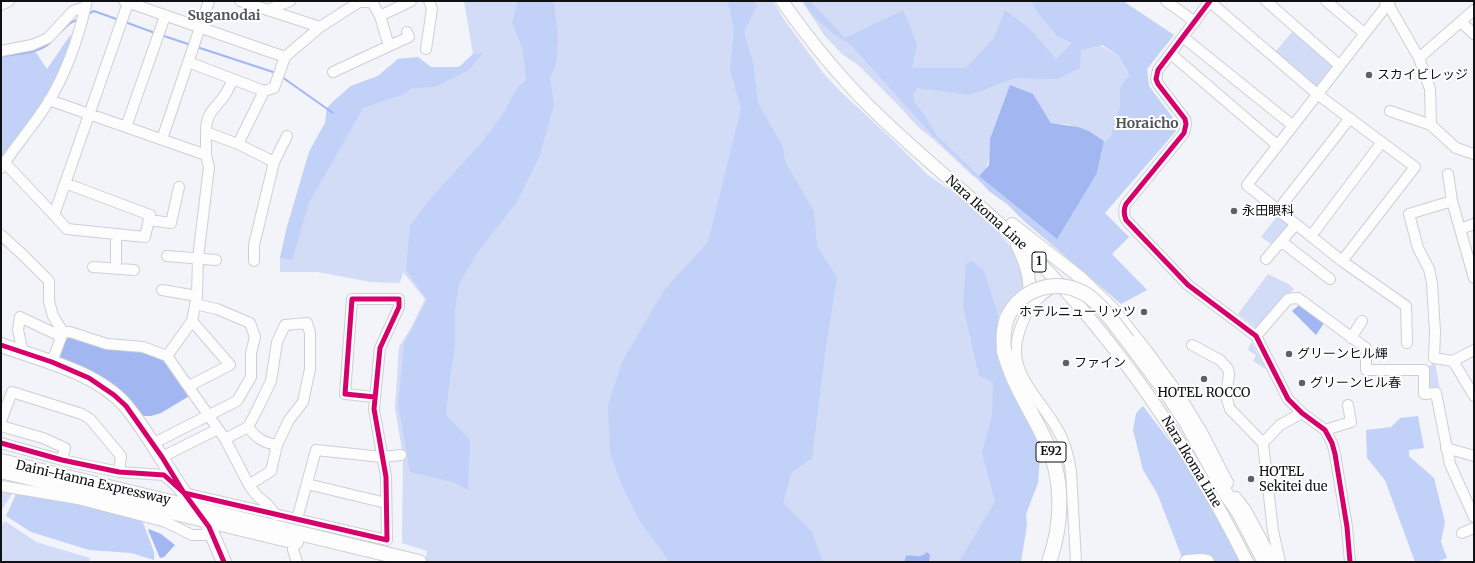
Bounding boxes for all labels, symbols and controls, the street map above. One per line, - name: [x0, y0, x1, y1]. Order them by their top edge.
- district label: Suganodai: [187, 8, 261, 24]
- place label: スカイビレッジ: [1377, 67, 1468, 83]
- marker: スカイビレッジ: [1364, 70, 1374, 80]
- district label: Horaicho: [1115, 116, 1179, 132]
- street label: Nara Ikoma Line: [942, 173, 1030, 253]
- place label: 永田眼科: [1242, 203, 1294, 219]
- marker: 永田眼科: [1229, 206, 1239, 216]
- road number: 1: [1032, 252, 1046, 272]
- place label: ホテルニューリッツ: [1019, 304, 1136, 320]
- marker: ホテルニューリッツ: [1139, 307, 1149, 317]
- place label: グリーンヒル輝: [1297, 346, 1388, 362]
- marker: グリーンヒル輝: [1284, 349, 1294, 359]
- place label: ファイン: [1074, 355, 1126, 371]
- marker: ファイン: [1061, 358, 1071, 368]
- marker: HOTEL ROCCO: [1199, 374, 1209, 384]
- place label: グリーンヒル春: [1310, 375, 1401, 391]
- marker: グリーンヒル春: [1297, 378, 1307, 388]
- place label: HOTEL ROCCO: [1157, 385, 1251, 401]
- street label: Nara Ikoma Line: [1158, 414, 1224, 510]
- road number: E92: [1036, 442, 1066, 462]
- street label: Daini-Hanna Expressway: [14, 458, 172, 508]
- place label: HOTEL Sekitei due: [1259, 464, 1328, 495]
- marker: HOTEL Sekitei due: [1246, 474, 1256, 484]

